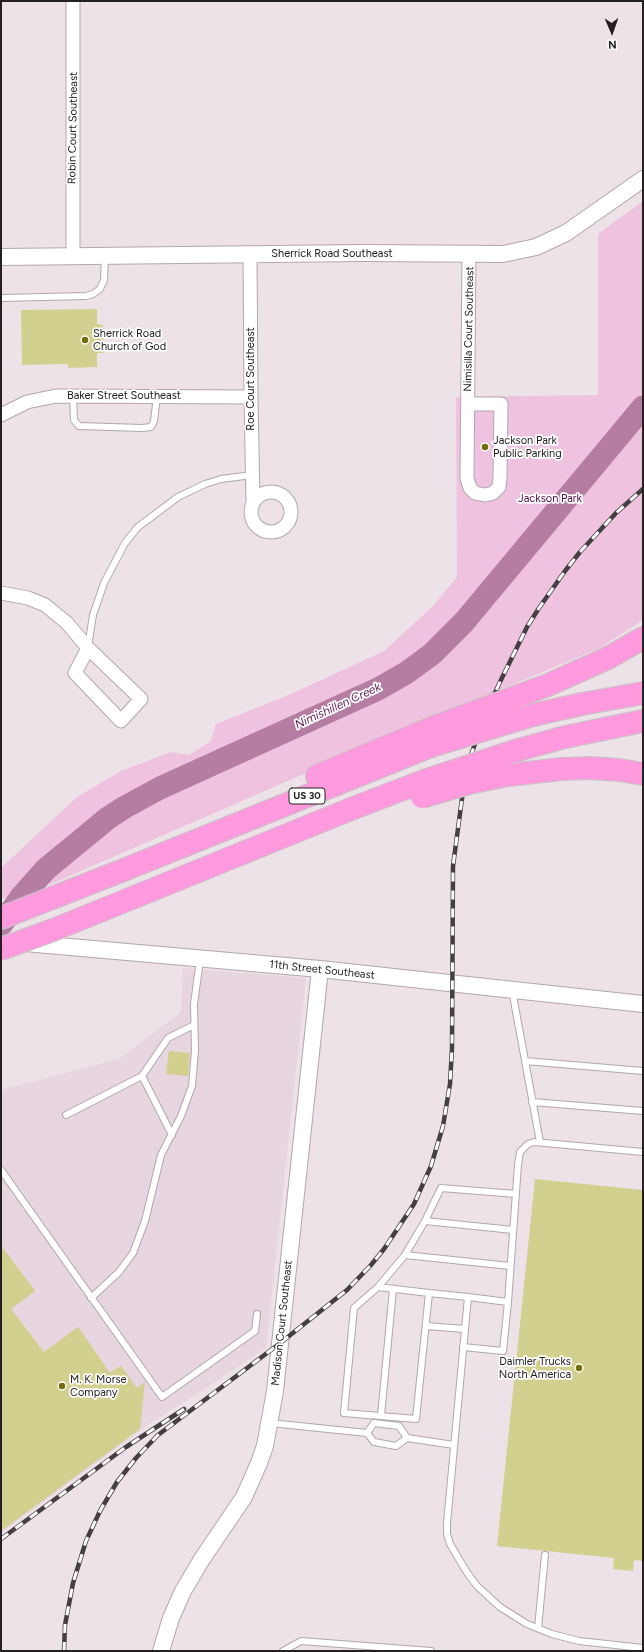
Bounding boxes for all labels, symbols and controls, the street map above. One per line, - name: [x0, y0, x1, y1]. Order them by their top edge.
- north arrow: [592, 12, 632, 52]
- text: N: [608, 38, 617, 51]
- street label: Robin Court Southeast: [65, 72, 81, 184]
- street label: Sherrick Road Southeast: [271, 247, 393, 261]
- street label: Nimisilla Court Southeast: [461, 266, 477, 392]
- place label: Sherrick Road Church of God: [93, 327, 166, 353]
- street label: Roe Court Southeast: [244, 327, 258, 431]
- marker: Sherrick Road Church of God: [80, 335, 90, 345]
- street label: Baker Street Southeast: [67, 389, 181, 403]
- place label: Jackson Park Public Parking: [493, 434, 562, 460]
- marker: Jackson Park Public Parking: [480, 442, 490, 452]
- park label: Jackson Park: [518, 492, 582, 506]
- water label: Nimishillen Creek: [293, 680, 383, 732]
- road number: US 30: [289, 788, 325, 804]
- street label: 11th Street Southeast: [269, 958, 375, 982]
- street label: Madison Court Southeast: [269, 1260, 295, 1386]
- place label: Daimler Trucks North America: [499, 1355, 571, 1381]
- marker: Daimler Trucks North America: [574, 1363, 584, 1373]
- place label: M. K. Morse Company: [70, 1373, 127, 1399]
- marker: M. K. Morse Company: [57, 1381, 67, 1391]

